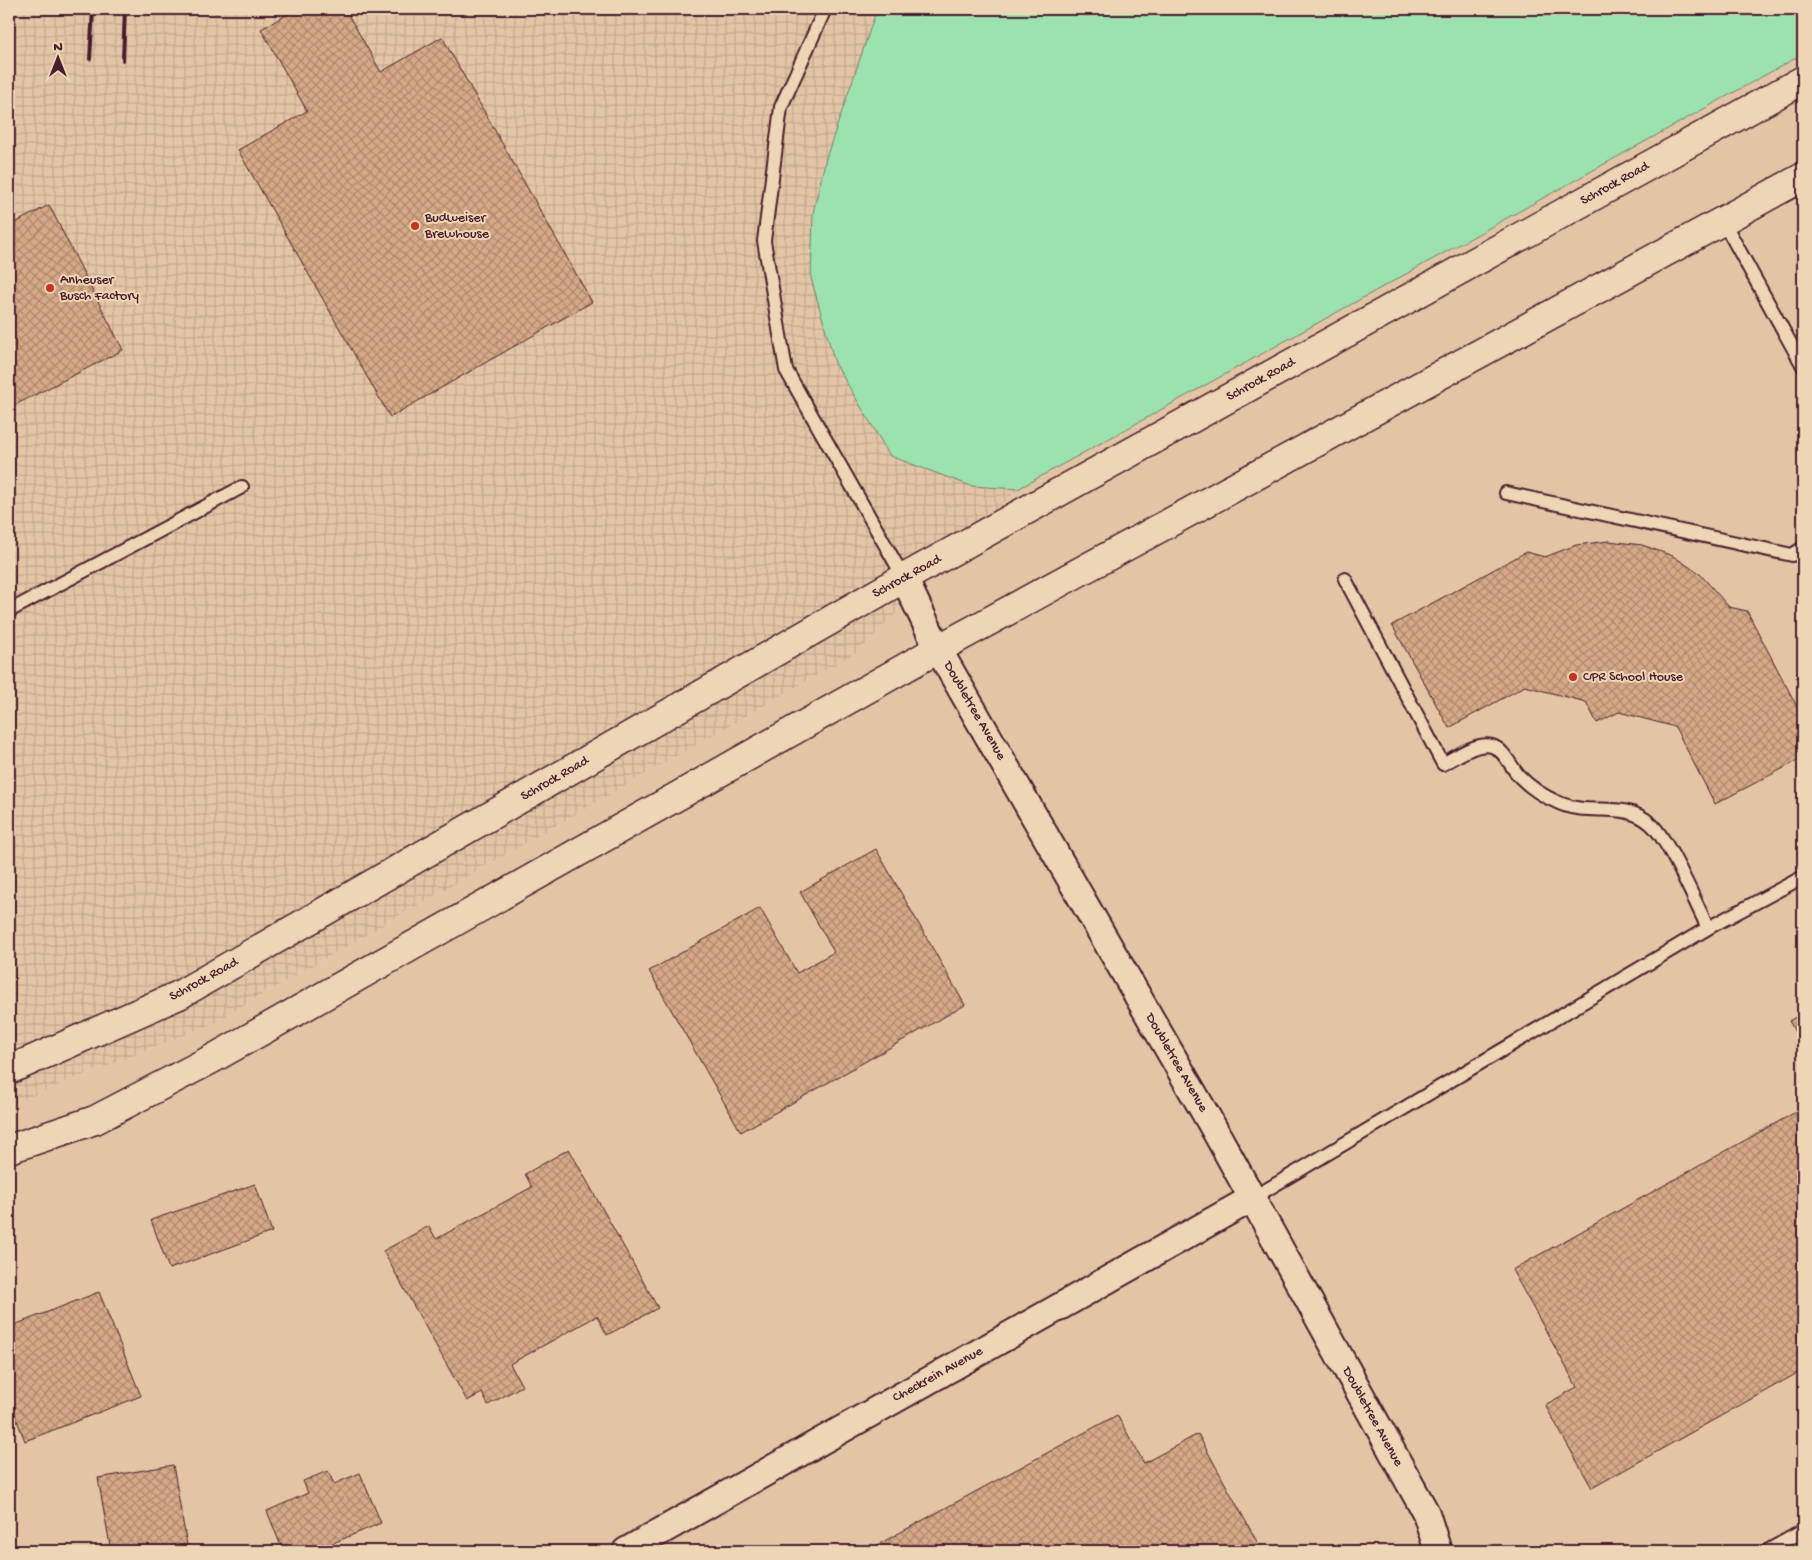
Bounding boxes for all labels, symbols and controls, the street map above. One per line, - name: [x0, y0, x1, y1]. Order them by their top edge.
- north arrow: [32, 32, 82, 82]
- text: N: [53, 39, 63, 56]
- street label: Schrock Road: [1578, 157, 1654, 210]
- place label: Budweiser Brewhouse: [424, 210, 490, 243]
- marker: Budweiser Brewhouse: [409, 220, 421, 232]
- place label: Anheuser Busch Factory: [59, 272, 139, 305]
- marker: Anheuser Busch Factory: [44, 282, 56, 294]
- street label: Schrock Road: [1224, 353, 1300, 406]
- street label: Schrock Road: [870, 550, 946, 603]
- street label: Doubletree Avenue: [938, 658, 1010, 764]
- place label: CPR School House: [1583, 669, 1684, 686]
- marker: CPR School House: [1567, 671, 1579, 683]
- street label: Schrock Road: [518, 752, 594, 805]
- street label: Schrock Road: [167, 953, 243, 1006]
- street label: Doubletree Avenue: [1140, 1010, 1212, 1116]
- street label: Checkrein Avenue: [890, 1343, 987, 1407]
- street label: Doubletree Avenue: [1337, 1363, 1407, 1470]

